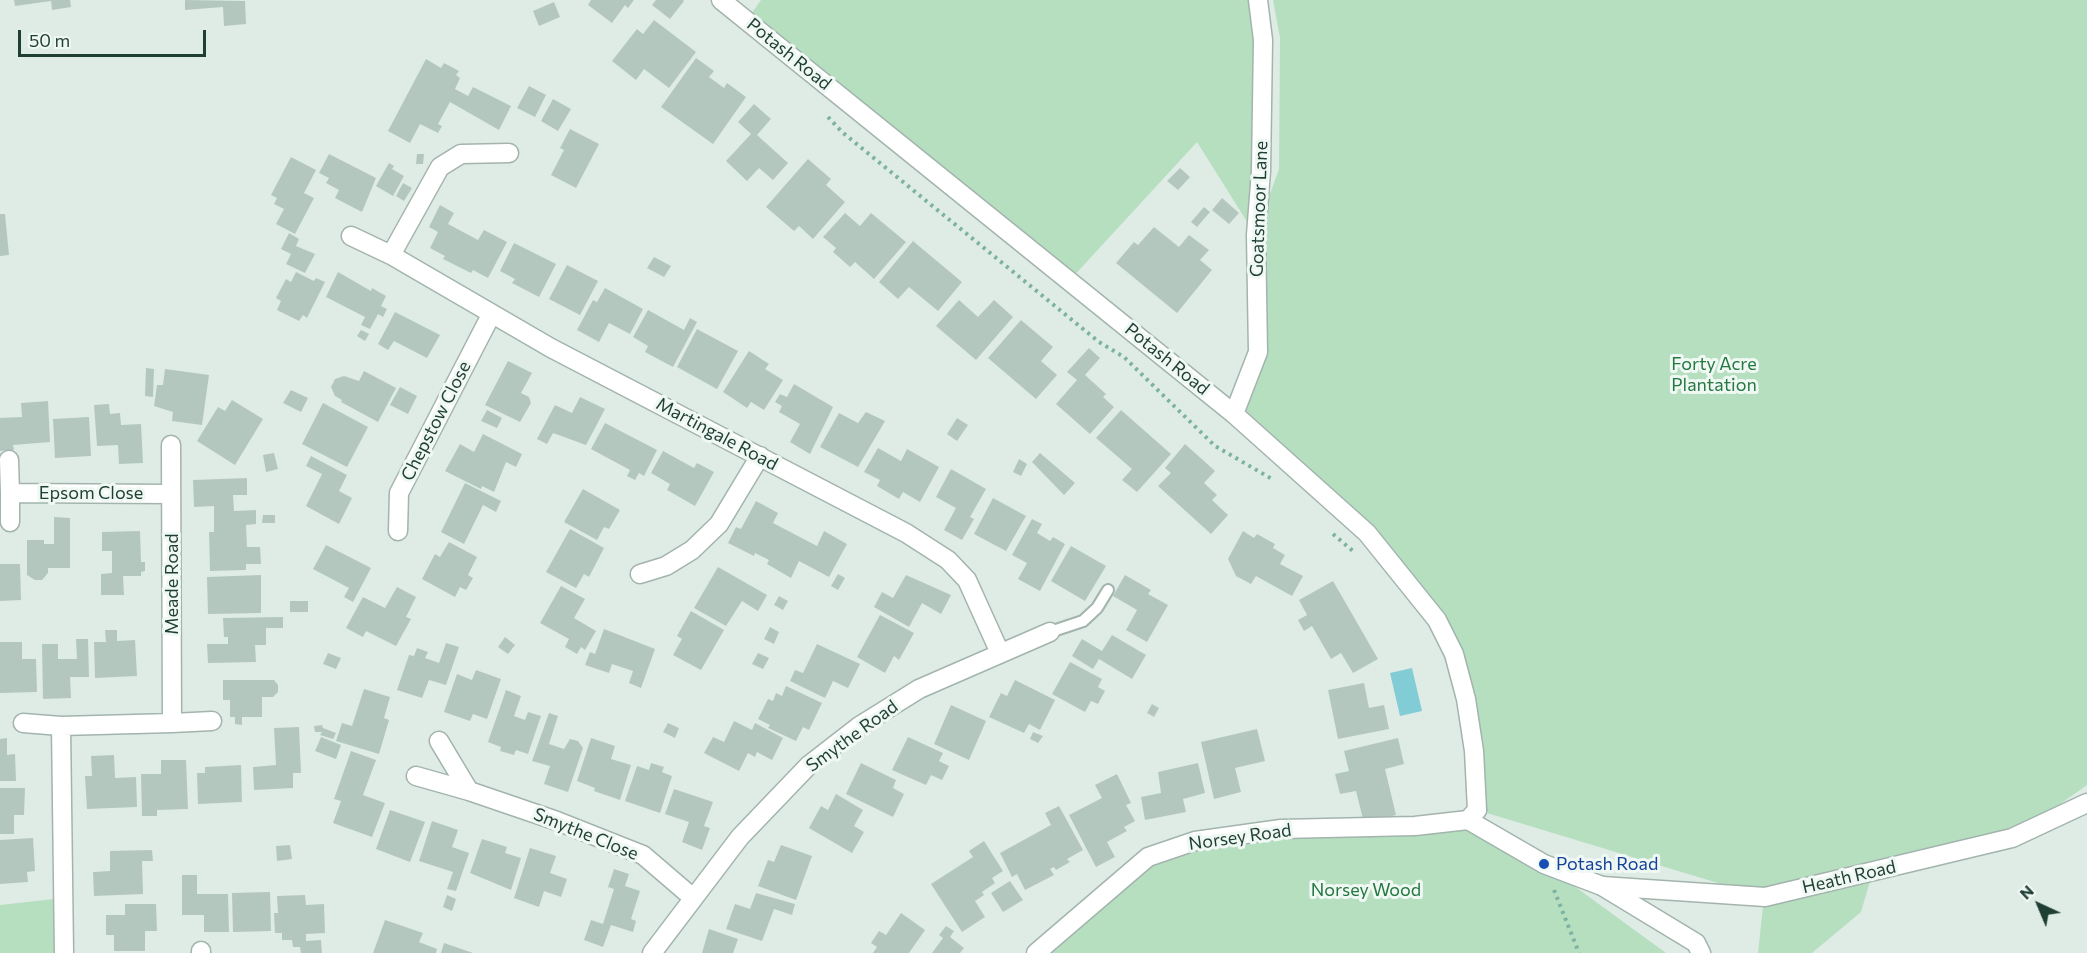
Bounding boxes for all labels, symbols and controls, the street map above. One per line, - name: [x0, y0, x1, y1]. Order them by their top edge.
- street label: Potash Road: [742, 13, 836, 95]
- scale bar: [21, 18, 208, 56]
- text: 50 m: [29, 29, 70, 51]
- street label: Goatsmoor Lane: [1246, 141, 1272, 277]
- street label: Potash Road: [1120, 318, 1214, 400]
- park label: Forty Acre Plantation: [1671, 353, 1757, 395]
- street label: Chepstow Close: [397, 358, 475, 484]
- street label: Martingale Road: [653, 393, 781, 475]
- street label: Epsom Close: [39, 482, 143, 504]
- street label: Meade Road: [161, 533, 183, 635]
- street label: Smythe Road: [802, 696, 902, 776]
- street label: Smythe Close: [530, 803, 642, 865]
- street label: Norsey Road: [1187, 819, 1293, 855]
- place label: Potash Road: [1556, 853, 1658, 875]
- street label: Heath Road: [1800, 856, 1898, 898]
- marker: Potash Road: [1537, 857, 1551, 871]
- north arrow: [2009, 875, 2069, 935]
- park label: Norsey Wood: [1311, 879, 1421, 901]
- text: N: [2015, 881, 2037, 903]

